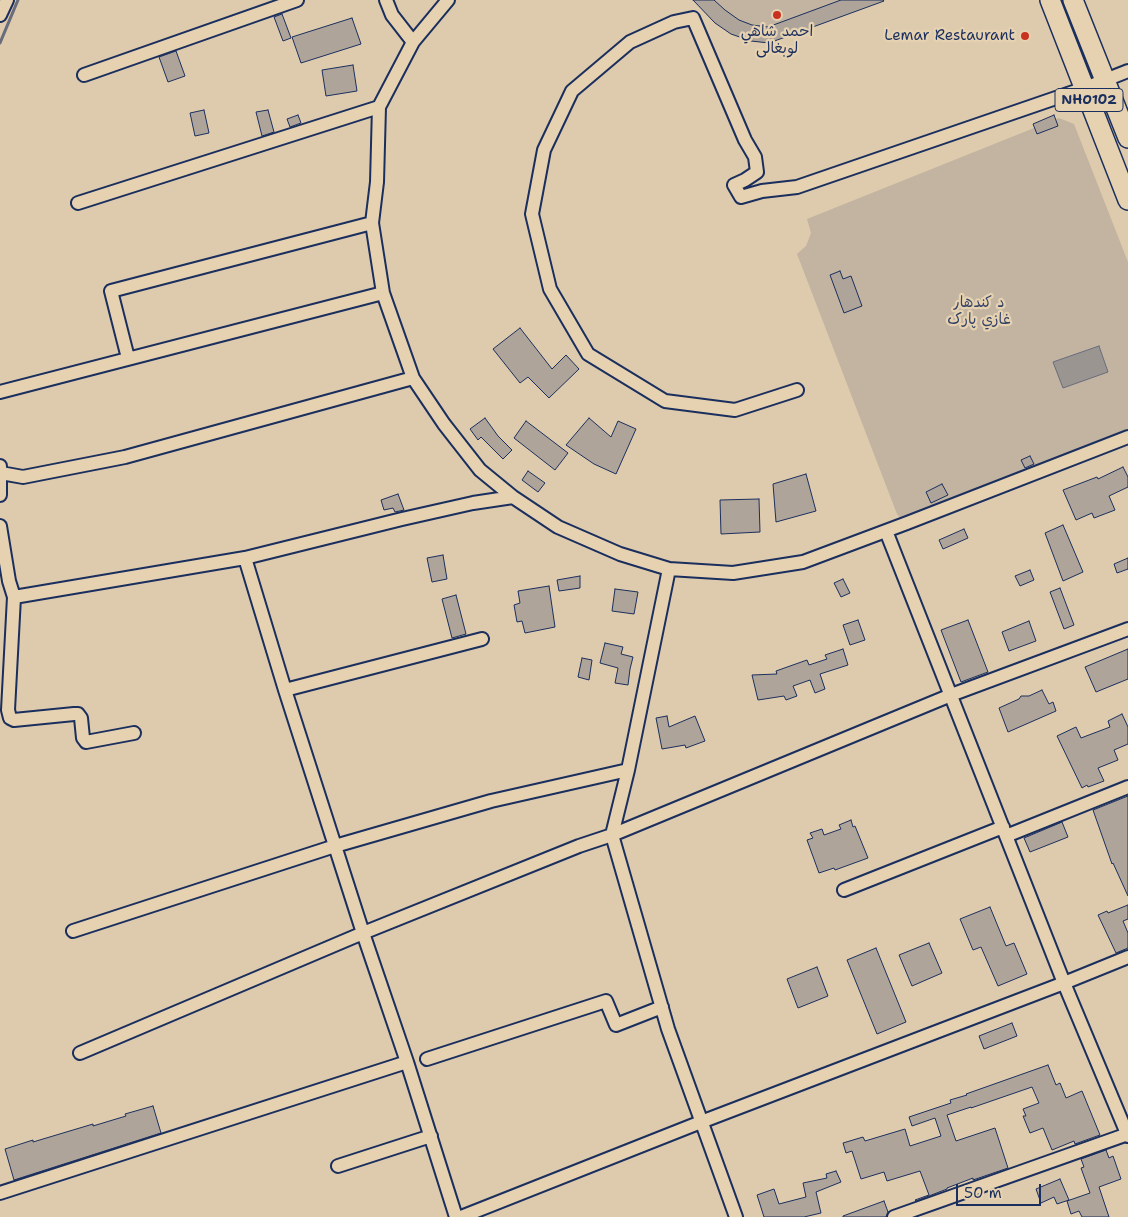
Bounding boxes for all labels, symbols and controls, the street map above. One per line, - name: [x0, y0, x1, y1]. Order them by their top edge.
- marker: احمد شاهي لوبغالی: [771, 9, 783, 21]
- place label: احمد شاهي لوبغالی: [741, 23, 813, 58]
- place label: Lemar Restaurant: [884, 27, 1015, 45]
- marker: Lemar Restaurant: [1019, 30, 1031, 42]
- road number: NH0102: [1055, 88, 1123, 112]
- park label: د کندهار غازي پارک: [947, 294, 1011, 329]
- scale bar: [958, 1174, 1043, 1206]
- text: 50 m: [964, 1183, 1002, 1203]

